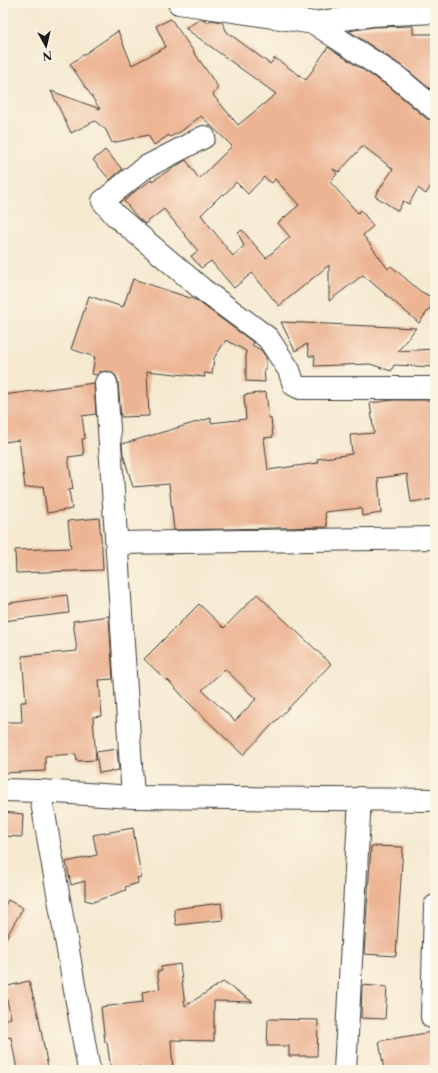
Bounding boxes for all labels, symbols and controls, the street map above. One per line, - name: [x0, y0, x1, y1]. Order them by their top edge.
- north arrow: [26, 26, 66, 66]
- text: N: [41, 48, 53, 64]

